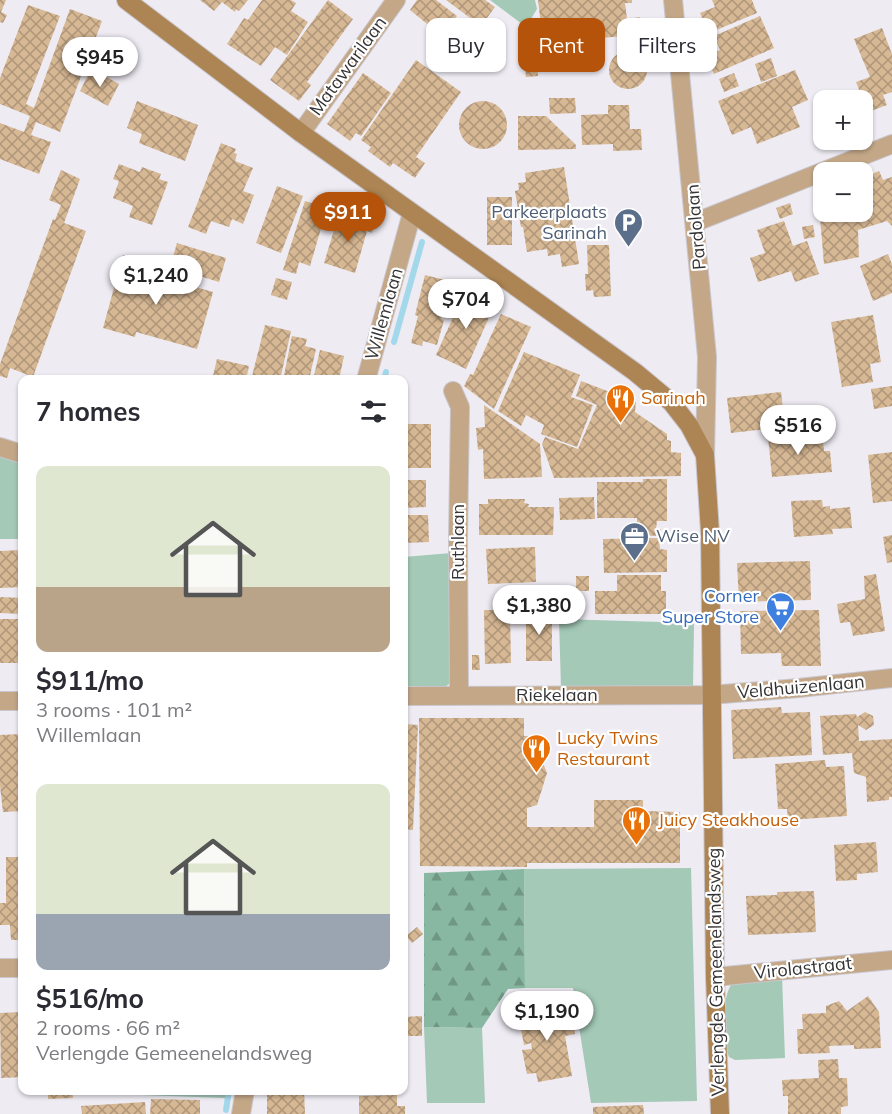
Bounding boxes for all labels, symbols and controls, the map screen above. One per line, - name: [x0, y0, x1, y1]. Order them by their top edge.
- street label: Matawarilaan: [304, 12, 391, 120]
- chip: Buy: [426, 18, 506, 72]
- chip: Rent: [518, 18, 605, 72]
- chip: Filters: [617, 18, 717, 72]
- pin: $945: [64, 37, 136, 88]
- text: $945: [76, 44, 124, 69]
- map controls: [813, 90, 873, 222]
- button: +: [813, 90, 873, 150]
- button: −: [813, 162, 873, 222]
- street label: Pardolaan: [680, 183, 711, 271]
- pin: $911: [312, 192, 384, 243]
- text: $911: [324, 199, 372, 224]
- place label: Parkeerplaats Sarinah: [491, 200, 607, 244]
- parking icon: Parkeerplaats Sarinah: [612, 206, 644, 248]
- pin: $1,240: [107, 255, 205, 306]
- text: $1,240: [124, 262, 188, 287]
- street label: Willemlaan: [359, 265, 408, 363]
- pin: $704: [430, 279, 502, 330]
- text: $704: [442, 286, 490, 311]
- restaurant icon: Sarinah: [604, 382, 636, 424]
- place label: Sarinah: [641, 386, 706, 409]
- text: 7 homes: [36, 395, 140, 428]
- icon: filters: [357, 395, 390, 428]
- pin: $516: [762, 405, 834, 456]
- text: $516: [774, 412, 822, 437]
- street label: Ruthlaan: [446, 504, 469, 580]
- icon: home: [159, 505, 267, 613]
- office icon: Wise NV: [619, 520, 651, 562]
- place label: Wise NV: [656, 524, 730, 547]
- place label: Corner Super Store: [662, 584, 759, 628]
- pin: $1,380: [490, 585, 588, 636]
- supermarket icon: Corner Super Store: [764, 590, 796, 632]
- text: $1,380: [507, 592, 571, 617]
- text: $911/mo: [36, 664, 144, 697]
- street label: Veldhuizenlaan: [736, 669, 865, 704]
- street label: Riekelaan: [516, 683, 598, 706]
- text: 3 rooms · 101 m²: [36, 697, 192, 722]
- text: Willemlaan: [36, 722, 141, 747]
- place label: Lucky Twins Restaurant: [557, 726, 658, 770]
- restaurant icon: Lucky Twins Restaurant: [520, 732, 552, 774]
- restaurant icon: Juicy Steakhouse: [621, 804, 653, 846]
- place label: Juicy Steakhouse: [658, 808, 799, 831]
- icon: home: [159, 823, 267, 931]
- street label: Verlengde Gemeenelandsweg: [702, 848, 729, 1097]
- street label: Virolastraat: [753, 951, 853, 984]
- text: $516/mo: [36, 982, 144, 1015]
- pin: $1,190: [498, 991, 596, 1042]
- text: $1,190: [515, 998, 579, 1023]
- text: 2 rooms · 66 m²: [36, 1015, 180, 1040]
- text: Verlengde Gemeenelandsweg: [36, 1040, 312, 1065]

